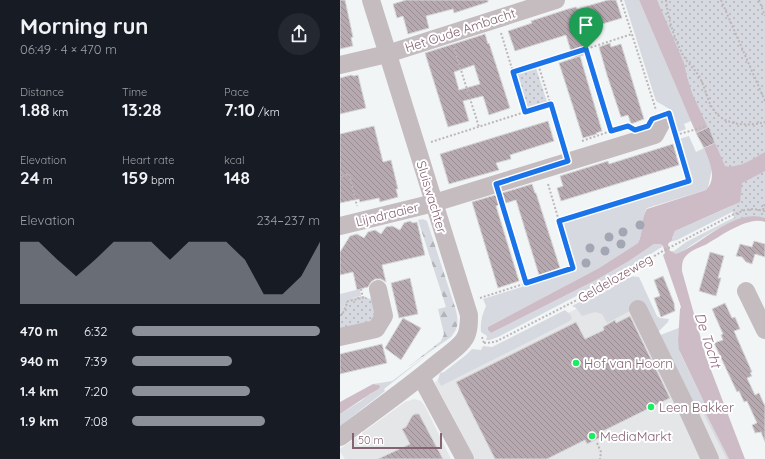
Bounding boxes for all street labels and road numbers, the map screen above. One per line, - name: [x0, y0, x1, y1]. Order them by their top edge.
- street label: Het Oude Ambacht: [403, 5, 517, 55]
- street label: Sluiswachter: [413, 159, 451, 235]
- street label: Lijndraaier: [354, 198, 420, 230]
- street label: Geldelozeweg: [575, 250, 655, 306]

